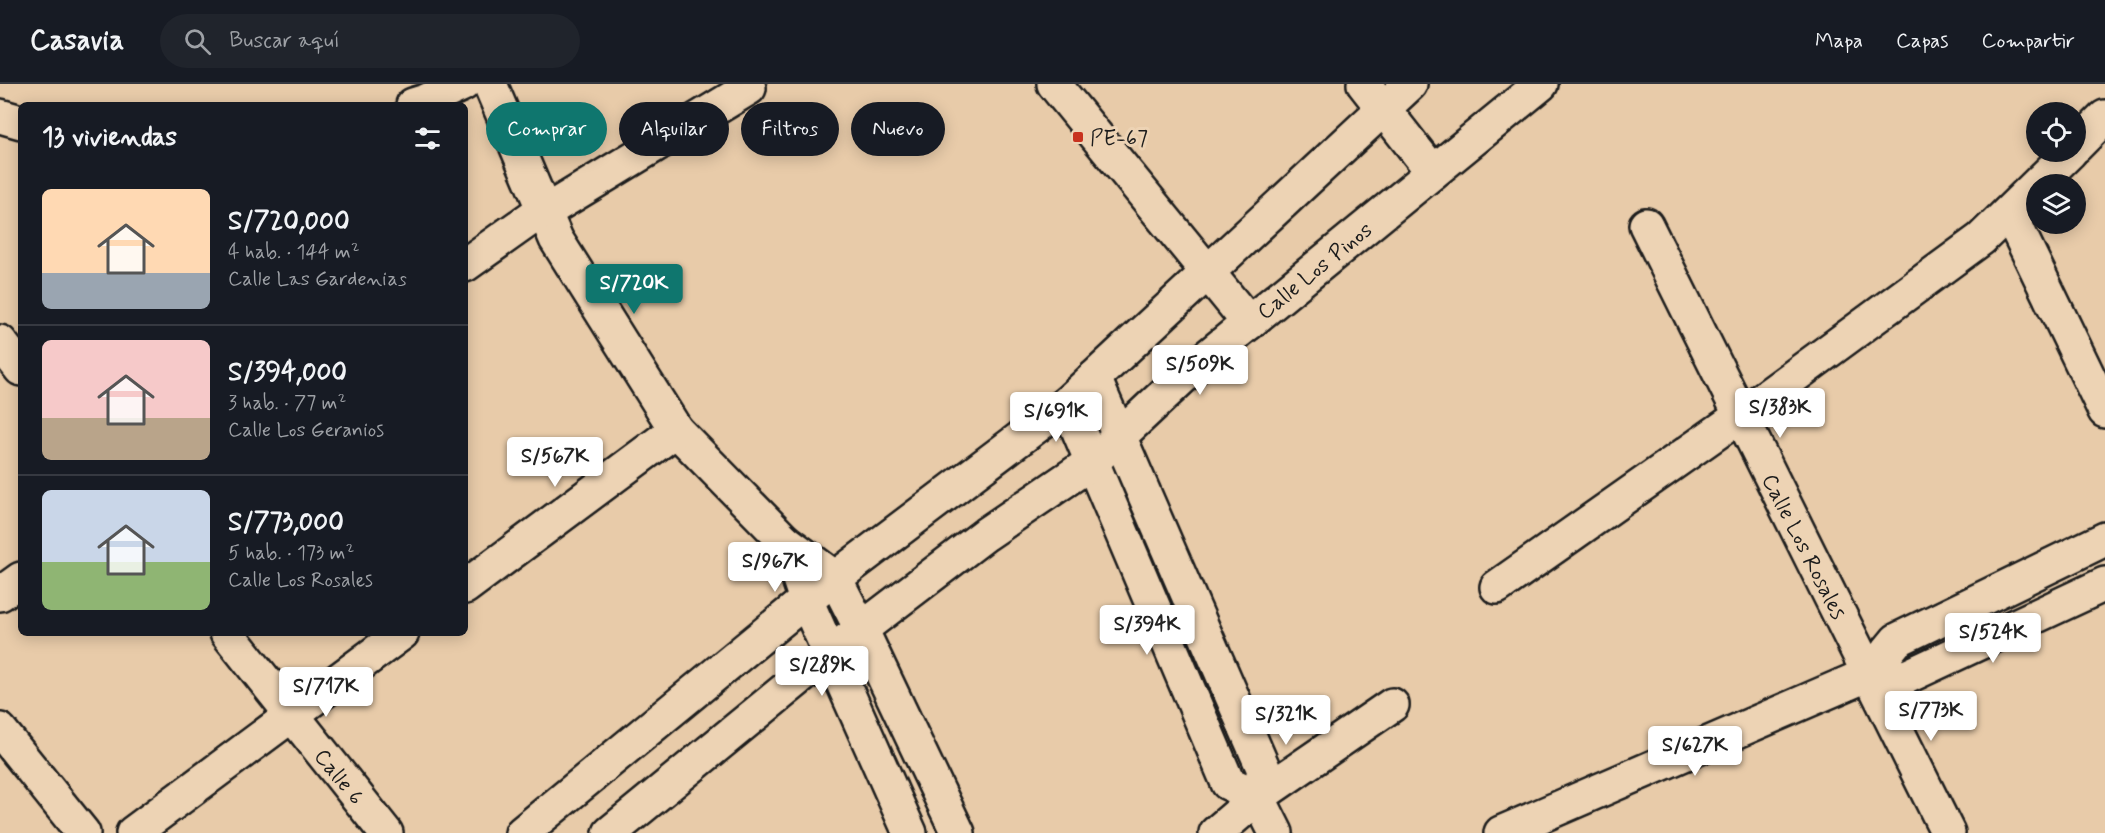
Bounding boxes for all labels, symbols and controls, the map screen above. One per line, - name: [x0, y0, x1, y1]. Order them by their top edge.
- search box: [160, 14, 580, 68]
- text: Casavia: [30, 23, 124, 60]
- icon: search: [181, 25, 214, 58]
- text: Buscar aquí: [229, 27, 340, 55]
- text: Mapa: [1815, 27, 1863, 55]
- text: Capas: [1896, 27, 1949, 55]
- text: Compartir: [1982, 27, 2075, 55]
- chip: Comprar: [486, 102, 607, 156]
- chip: Alquilar: [619, 102, 729, 156]
- chip: Filtros: [741, 102, 839, 156]
- chip: Nuevo: [851, 102, 945, 156]
- map controls: [2026, 102, 2086, 234]
- button: locate: [2026, 102, 2086, 162]
- text: 13 viviendas: [42, 121, 177, 155]
- icon: filters: [411, 122, 444, 155]
- place label: PE-67: [1090, 125, 1148, 153]
- marker: PE-67: [1071, 130, 1085, 144]
- button: layers: [2026, 174, 2086, 234]
- text: S/720,000: [228, 205, 350, 239]
- icon: home: [90, 213, 162, 285]
- street label: Calle Los Pinos: [1252, 216, 1379, 327]
- text: 4 hab. · 144 m²: [228, 239, 360, 266]
- pin: S/720K: [585, 264, 683, 315]
- text: Calle Las Gardenias: [228, 266, 407, 293]
- text: S/720K: [600, 270, 668, 297]
- pin: S/509K: [1151, 345, 1249, 396]
- text: S/509K: [1166, 351, 1234, 378]
- text: S/394,000: [228, 356, 347, 390]
- icon: home: [90, 364, 162, 436]
- pin: S/383K: [1731, 388, 1829, 439]
- text: 3 hab. · 77 m²: [228, 390, 346, 417]
- pin: S/691K: [1007, 392, 1105, 443]
- text: S/383K: [1749, 394, 1811, 421]
- text: S/691K: [1024, 398, 1088, 425]
- text: Calle Los Geranios: [228, 417, 384, 444]
- pin: S/567K: [506, 437, 604, 488]
- text: S/567K: [521, 443, 589, 470]
- street label: Calle Los Rosales: [1755, 470, 1852, 625]
- text: S/773,000: [228, 506, 344, 540]
- icon: home: [90, 514, 162, 586]
- text: 5 hab. · 173 m²: [228, 540, 354, 567]
- pin: S/967K: [726, 542, 824, 593]
- text: S/967K: [742, 548, 808, 575]
- text: Calle Los Rosales: [228, 567, 373, 594]
- pin: S/394K: [1098, 605, 1196, 656]
- text: S/394K: [1114, 611, 1180, 638]
- pin: S/524K: [1944, 613, 2042, 664]
- text: S/524K: [1959, 619, 2027, 646]
- pin: S/289K: [773, 646, 871, 697]
- text: S/289K: [789, 652, 855, 679]
- pin: S/717K: [277, 667, 375, 718]
- text: S/717K: [293, 673, 359, 700]
- pin: S/773K: [1882, 691, 1980, 742]
- pin: S/321K: [1237, 695, 1335, 746]
- text: S/773K: [1899, 697, 1963, 724]
- text: S/321K: [1255, 701, 1317, 728]
- pin: S/627K: [1646, 726, 1744, 777]
- text: S/627K: [1662, 732, 1728, 759]
- street label: Calle 6: [307, 743, 370, 811]

